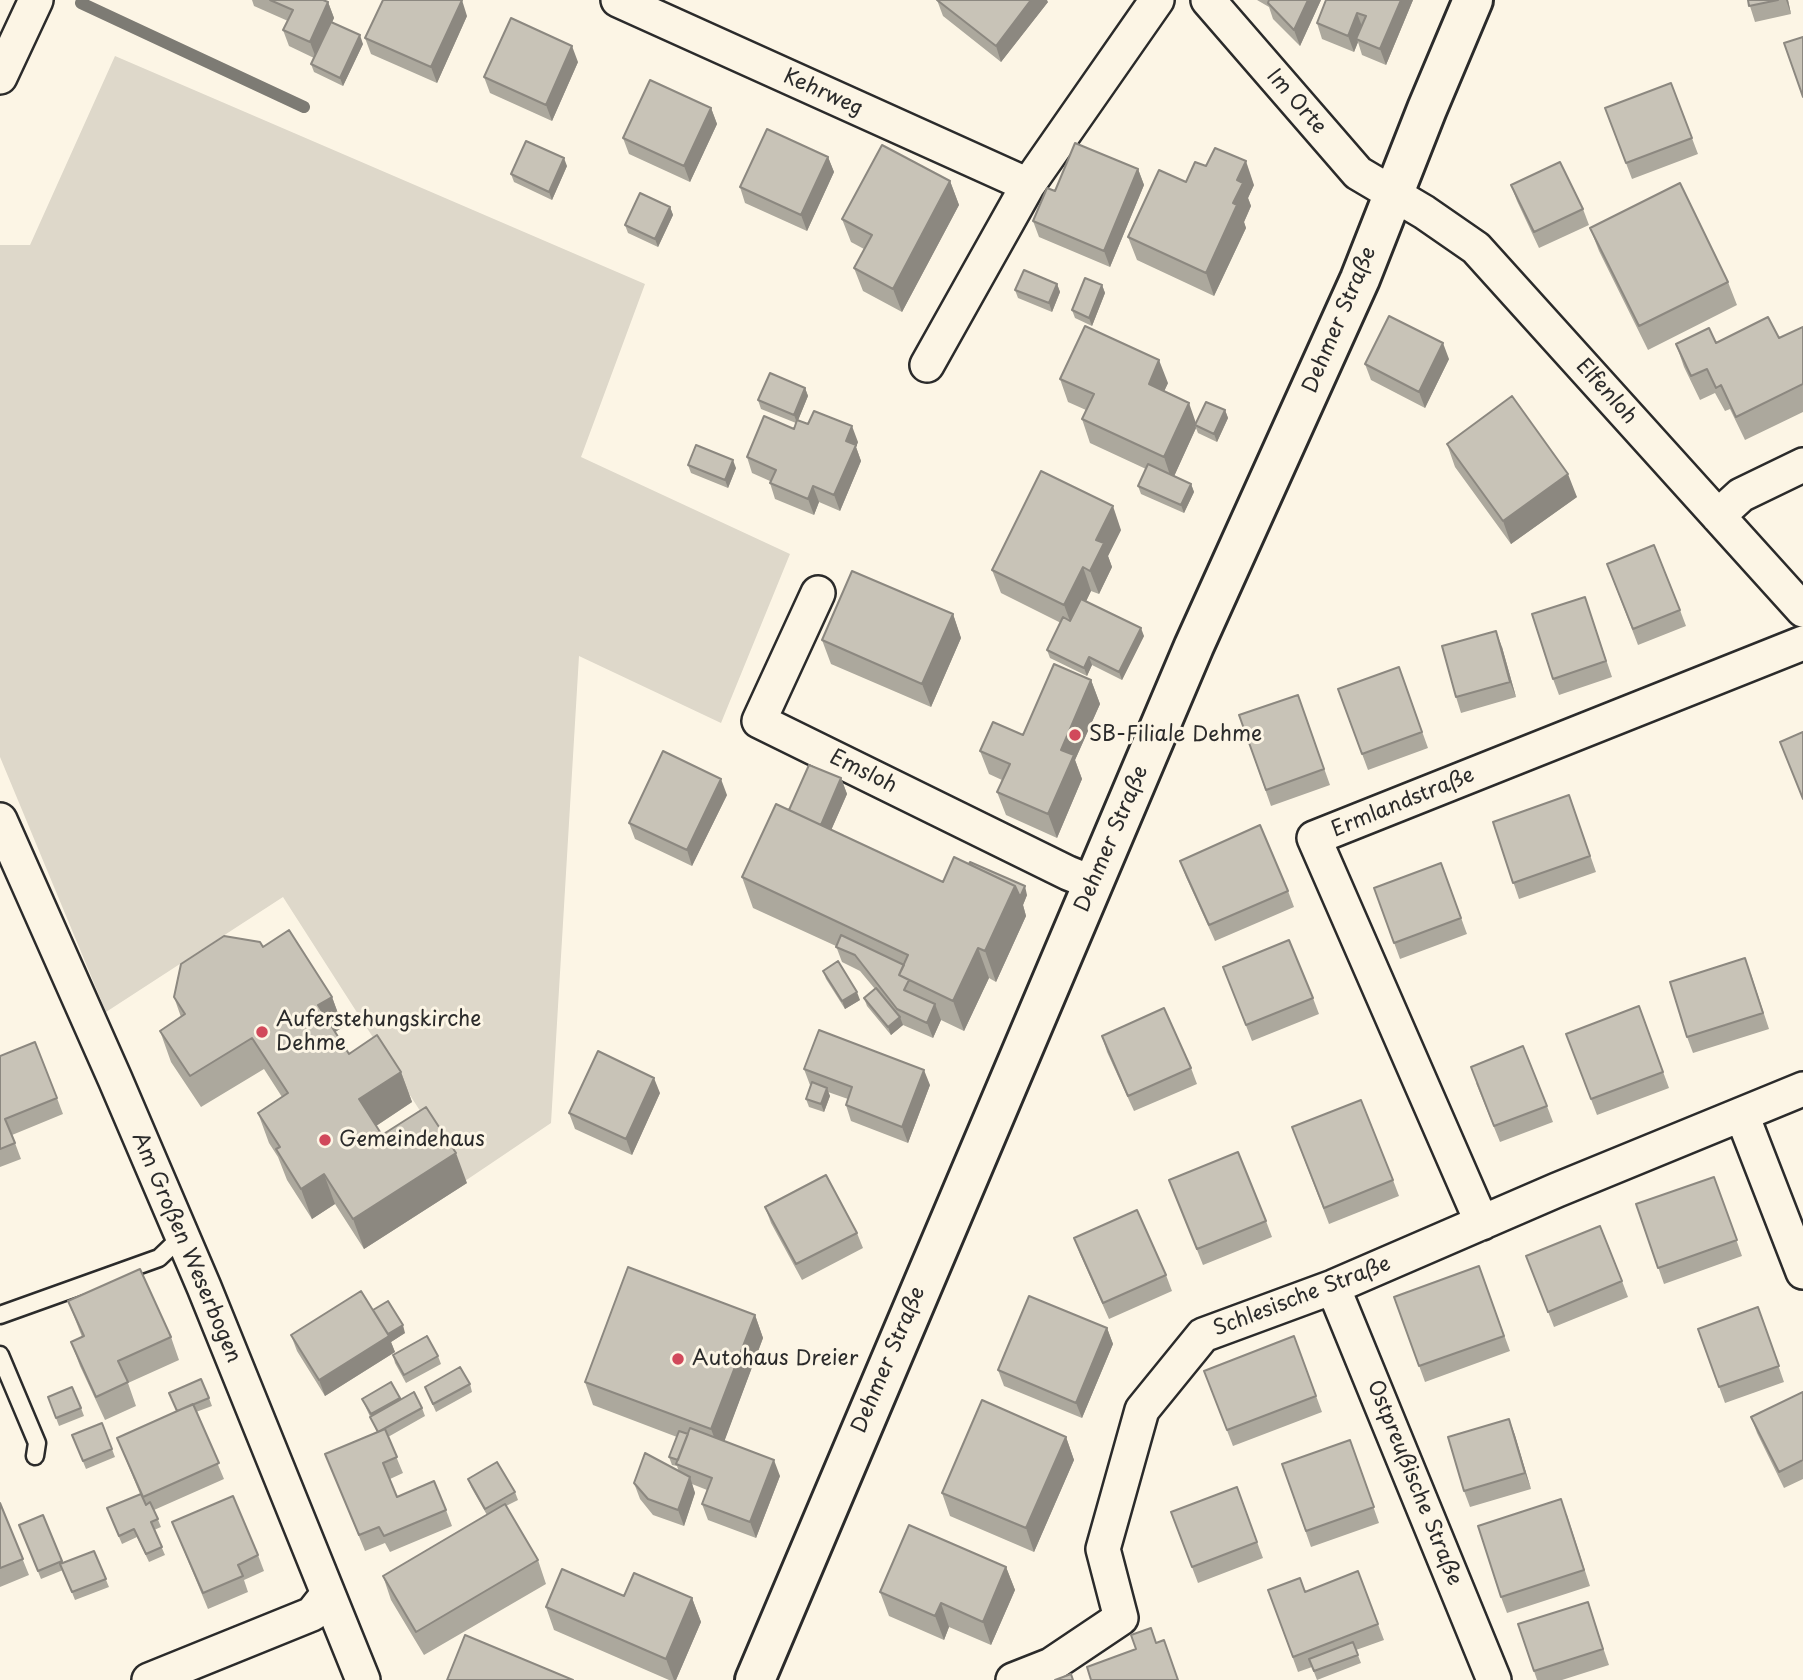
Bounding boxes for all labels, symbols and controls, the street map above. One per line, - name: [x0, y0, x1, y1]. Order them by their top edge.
- street label: Kehrweg: [779, 64, 867, 122]
- street label: Im Orte: [1261, 64, 1331, 140]
- street label: Dehmer Straße: [1298, 243, 1382, 397]
- street label: Elfenloh: [1570, 354, 1642, 430]
- place label: SB-Filiale Dehme: [1089, 722, 1262, 748]
- marker: SB-Filiale Dehme: [1067, 727, 1083, 743]
- street label: Emsloh: [825, 745, 901, 799]
- street label: Dehmer Straße: [1070, 762, 1154, 916]
- street label: Ermlandstraße: [1328, 763, 1478, 843]
- place label: Auferstehungskirche Dehme: [276, 1007, 481, 1057]
- marker: Auferstehungskirche Dehme: [254, 1024, 270, 1040]
- place label: Gemeindehaus: [339, 1127, 485, 1153]
- street label: Am Großen Weserbogen: [126, 1129, 246, 1367]
- marker: Gemeindehaus: [317, 1132, 333, 1148]
- street label: Schlesische Straße: [1210, 1252, 1394, 1342]
- street label: Dehmer Straße: [847, 1283, 931, 1437]
- place label: Autohaus Dreier: [692, 1346, 858, 1372]
- marker: Autohaus Dreier: [670, 1351, 686, 1367]
- street label: Ostpreußische Straße: [1361, 1377, 1467, 1589]

